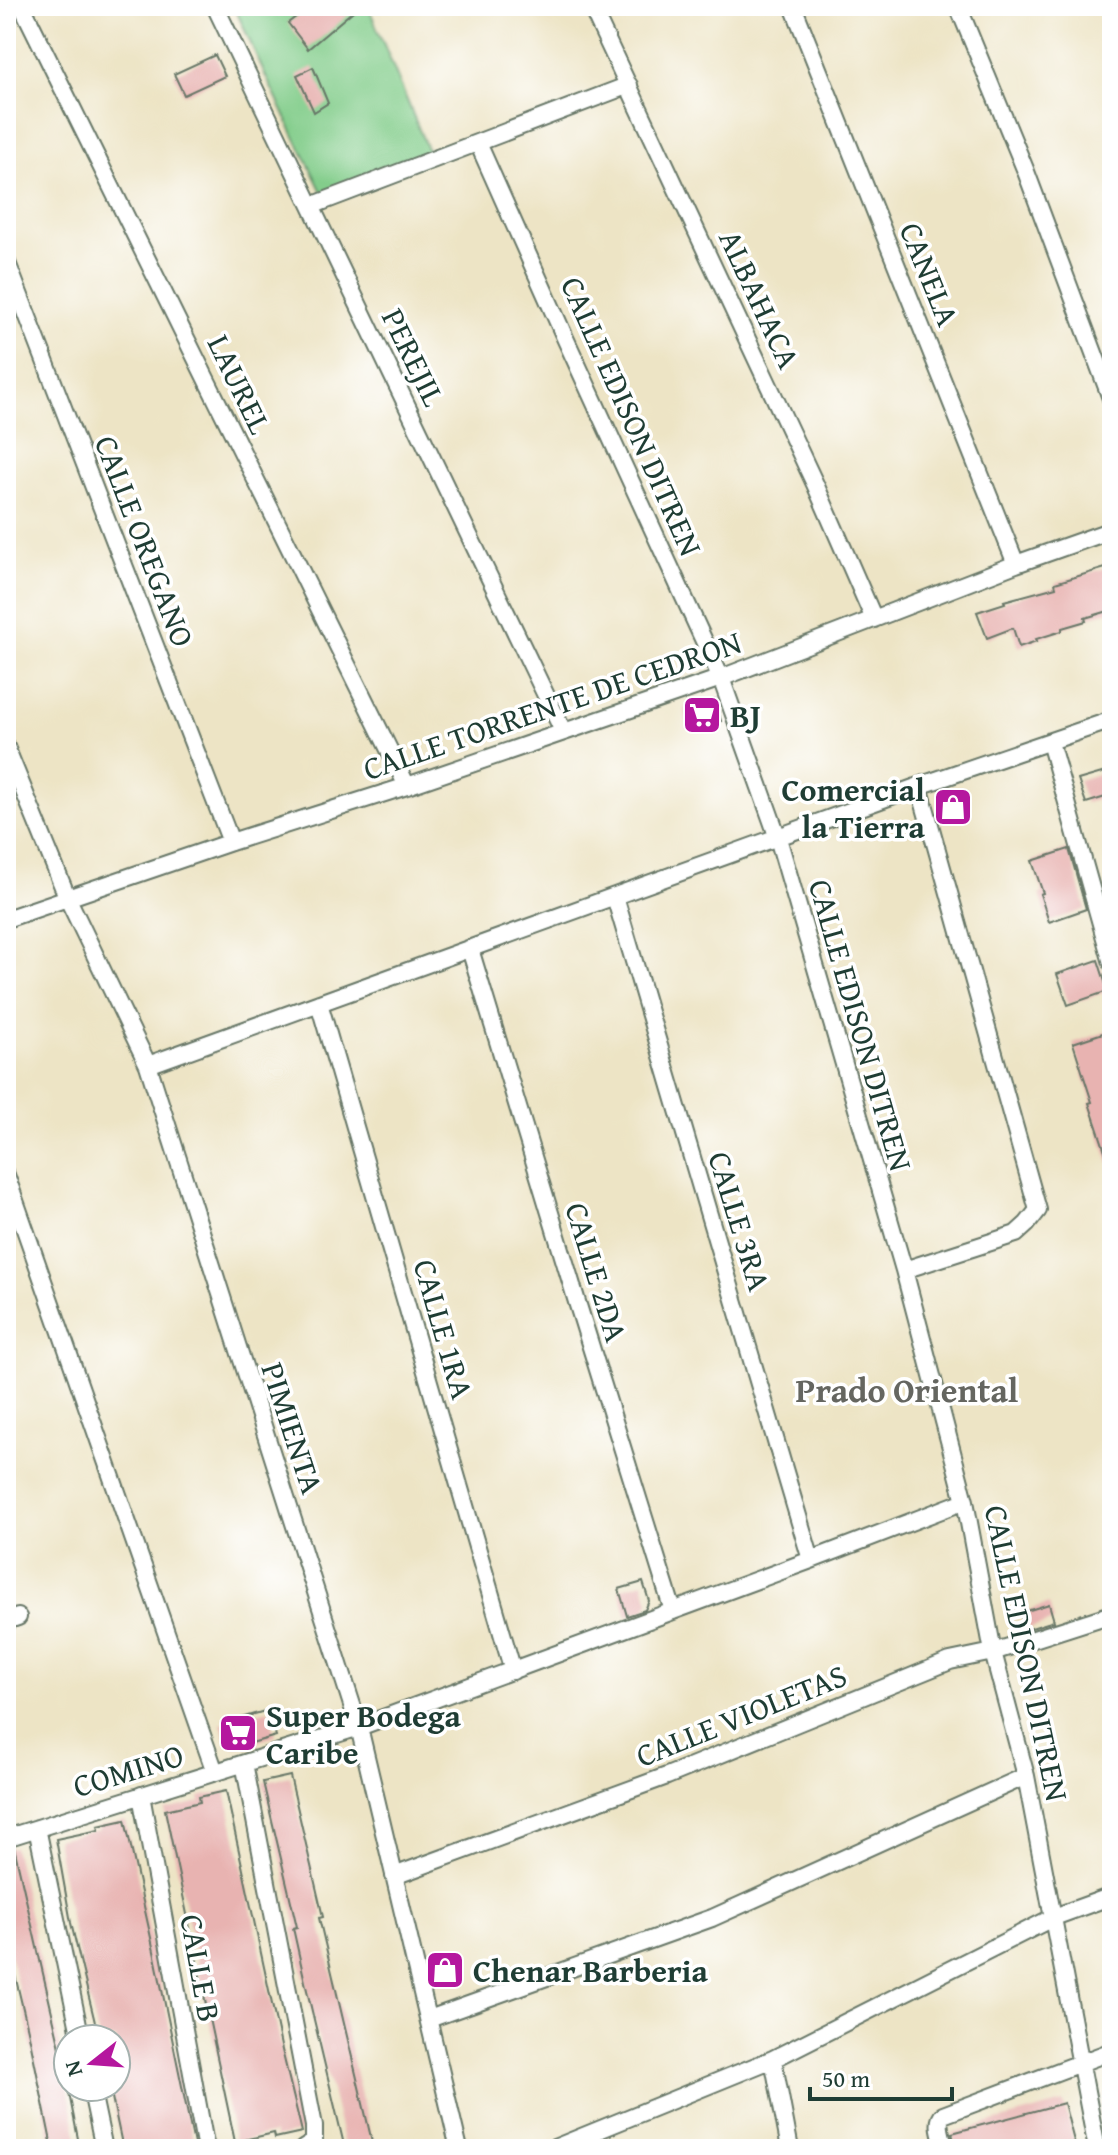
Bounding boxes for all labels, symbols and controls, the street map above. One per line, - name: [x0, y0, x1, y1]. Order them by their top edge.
- street label: CANELA: [888, 215, 972, 333]
- street label: ALBAHACA: [707, 222, 813, 377]
- street label: CALLE EDISON DITREN: [549, 269, 715, 563]
- street label: PEREJIL: [370, 300, 458, 414]
- street label: LAUREL: [196, 326, 284, 442]
- street label: CALLE OREGANO: [83, 428, 207, 654]
- street label: CALLE TORRENTE DE CEDRON: [357, 618, 748, 792]
- place label: BJ: [730, 692, 761, 739]
- supermarket icon: BJ: [681, 694, 723, 736]
- place label: Comercial la Tierra: [782, 766, 926, 850]
- shop icon: Comercial la Tierra: [932, 786, 974, 828]
- street label: CALLE EDISON DITREN: [797, 874, 925, 1176]
- street label: CALLE 3RA: [697, 1145, 784, 1297]
- street label: CALLE 2DA: [554, 1196, 641, 1348]
- street label: CALLE 1RA: [402, 1254, 487, 1405]
- street label: PIMIENTA: [250, 1356, 336, 1500]
- district label: Prado Oriental: [796, 1365, 1018, 1414]
- street label: CALLE EDISON DITREN: [973, 1501, 1081, 1805]
- street label: CALLE VIOLETAS: [629, 1651, 853, 1779]
- place label: Super Bodega Caribe: [266, 1692, 462, 1776]
- supermarket icon: Super Bodega Caribe: [217, 1712, 259, 1754]
- street label: COMINO: [67, 1731, 189, 1809]
- street label: CALLE B: [168, 1911, 234, 2025]
- place label: Chenar Barberia: [473, 1947, 709, 1994]
- shop icon: Chenar Barberia: [424, 1949, 466, 1991]
- north arrow: [52, 2023, 132, 2103]
- scale bar: [810, 2051, 952, 2101]
- text: N: [55, 2057, 90, 2081]
- text: 50 m: [822, 2061, 870, 2096]

